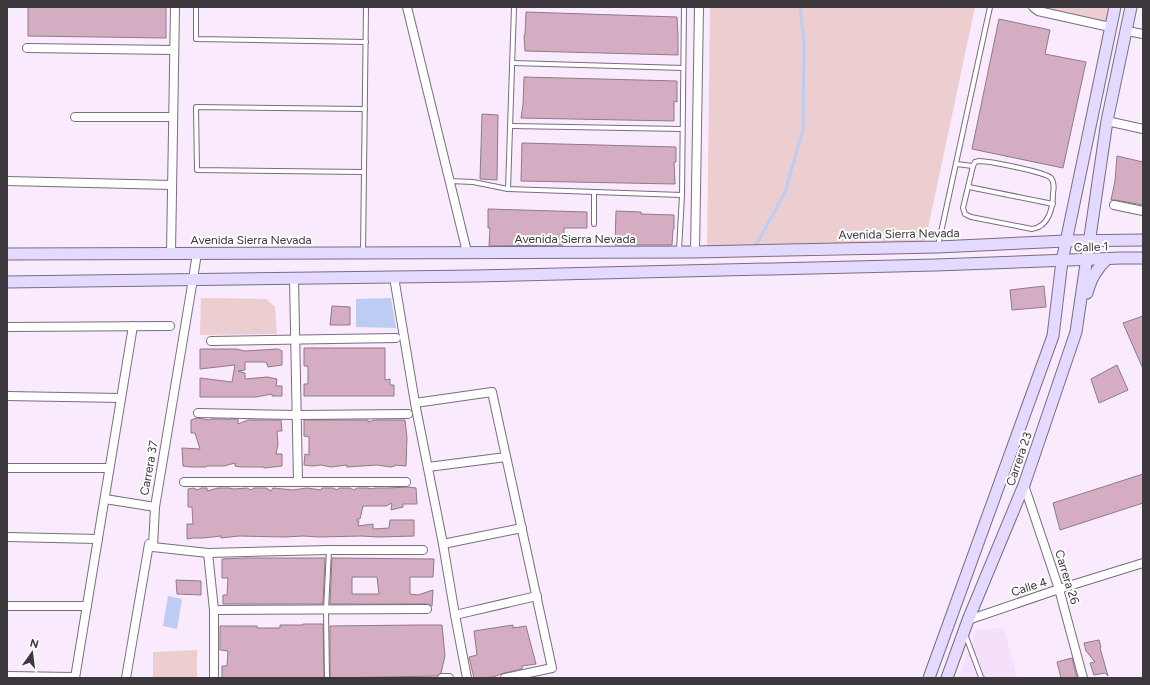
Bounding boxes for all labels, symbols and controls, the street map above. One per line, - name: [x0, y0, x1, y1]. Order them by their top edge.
- street label: Avenida Sierra Nevada: [838, 226, 960, 242]
- street label: Avenida Sierra Nevada: [514, 232, 636, 246]
- street label: Avenida Sierra Nevada: [190, 233, 312, 247]
- street label: Calle 1: [1074, 239, 1108, 255]
- street label: Carrera 23: [1003, 430, 1035, 488]
- street label: Carrera 37: [137, 439, 161, 497]
- street label: Carrera 26: [1052, 548, 1082, 606]
- street label: Calle 4: [1009, 574, 1049, 599]
- north arrow: [12, 633, 52, 673]
- text: N: [29, 636, 40, 651]

